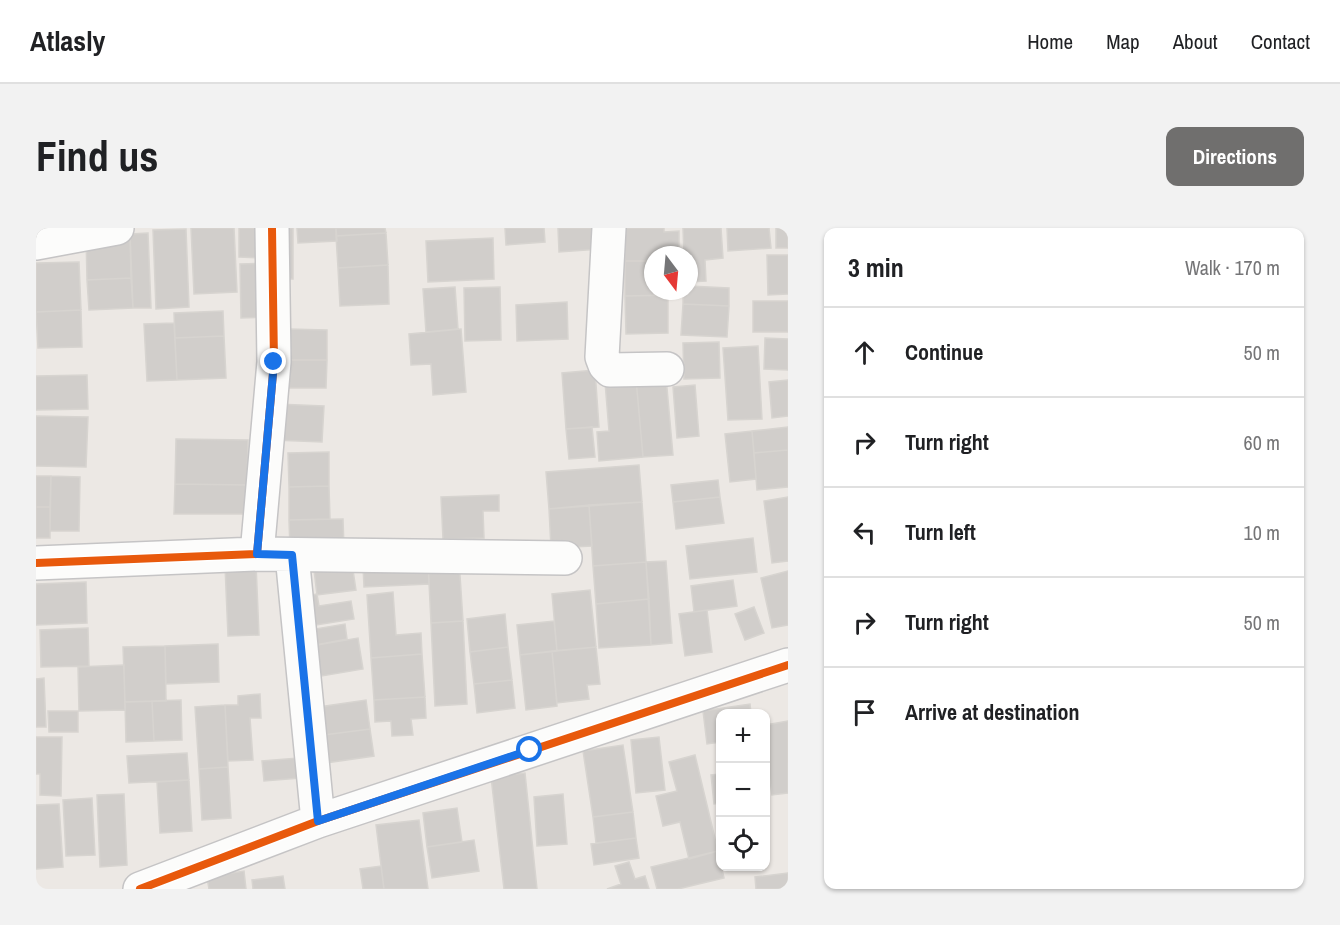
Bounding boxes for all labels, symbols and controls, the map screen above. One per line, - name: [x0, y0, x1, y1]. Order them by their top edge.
- text: Atlasly: [30, 22, 105, 60]
- text: Home: [1027, 27, 1073, 56]
- text: Map: [1106, 27, 1140, 56]
- text: About: [1173, 27, 1218, 56]
- text: Contact: [1251, 27, 1310, 56]
- button: Directions: [1166, 127, 1304, 186]
- text: Find us: [36, 128, 158, 184]
- north arrow: [644, 246, 698, 300]
- text: 3 min: [848, 250, 904, 285]
- text: Walk · 170 m: [1185, 254, 1280, 281]
- icon: ahead: [848, 336, 881, 369]
- text: Continue: [905, 337, 983, 367]
- text: 50 m: [1244, 339, 1280, 366]
- route end: [260, 348, 286, 374]
- icon: right: [848, 426, 881, 459]
- text: Turn right: [905, 427, 989, 457]
- text: 60 m: [1244, 429, 1280, 456]
- icon: left: [848, 516, 881, 549]
- text: Turn left: [905, 517, 976, 547]
- text: 10 m: [1244, 519, 1280, 546]
- icon: right: [848, 606, 881, 639]
- text: Turn right: [905, 607, 989, 637]
- text: 50 m: [1244, 609, 1280, 636]
- icon: arrive: [848, 696, 881, 729]
- text: Arrive at destination: [905, 697, 1079, 727]
- map controls: [716, 709, 770, 871]
- button: +: [716, 709, 770, 763]
- route start: [516, 736, 542, 762]
- button: −: [716, 763, 770, 817]
- button: locate: [716, 817, 770, 871]

